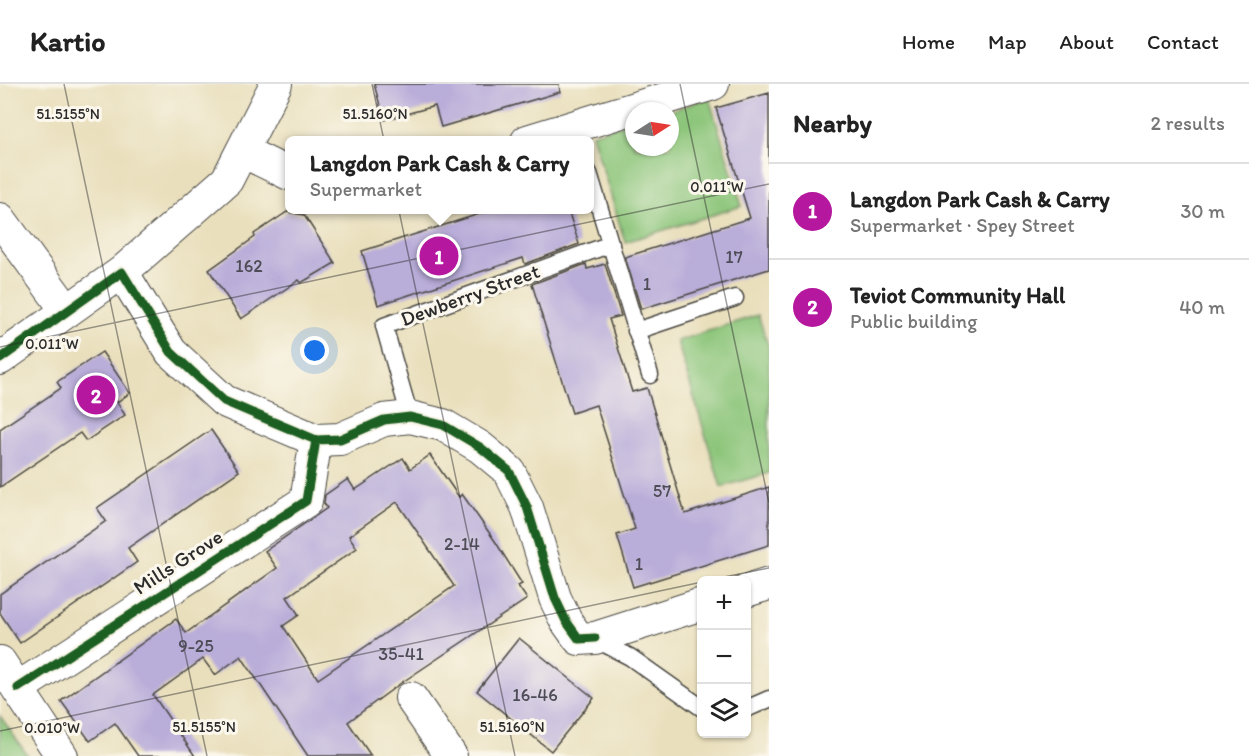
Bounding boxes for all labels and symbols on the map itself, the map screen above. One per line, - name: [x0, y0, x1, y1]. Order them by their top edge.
- north arrow: [625, 102, 679, 156]
- text: 51.5155°N: [36, 105, 100, 123]
- text: 51.5160°N: [342, 105, 408, 123]
- text: 0.011°W: [690, 178, 744, 196]
- pin: 1: [420, 234, 458, 279]
- house number: 17: [725, 246, 743, 268]
- house number: 162: [235, 255, 263, 277]
- street label: Dewberry Street: [397, 258, 543, 331]
- house number: 1: [643, 273, 651, 295]
- text: 0.011°W: [25, 335, 79, 353]
- your location: [300, 336, 329, 365]
- pin: 2: [76, 372, 116, 418]
- house number: 57: [653, 480, 671, 502]
- street label: Mills Grove: [128, 524, 227, 600]
- house number: 2-14: [444, 533, 480, 555]
- house number: 1: [635, 553, 643, 575]
- house number: 9-25: [178, 635, 214, 657]
- house number: 35-41: [378, 643, 424, 665]
- house number: 16-46: [512, 684, 558, 706]
- text: 51.5155°N: [172, 718, 236, 736]
- text: 51.5160°N: [479, 718, 545, 736]
- text: 0.010°W: [24, 719, 80, 737]

